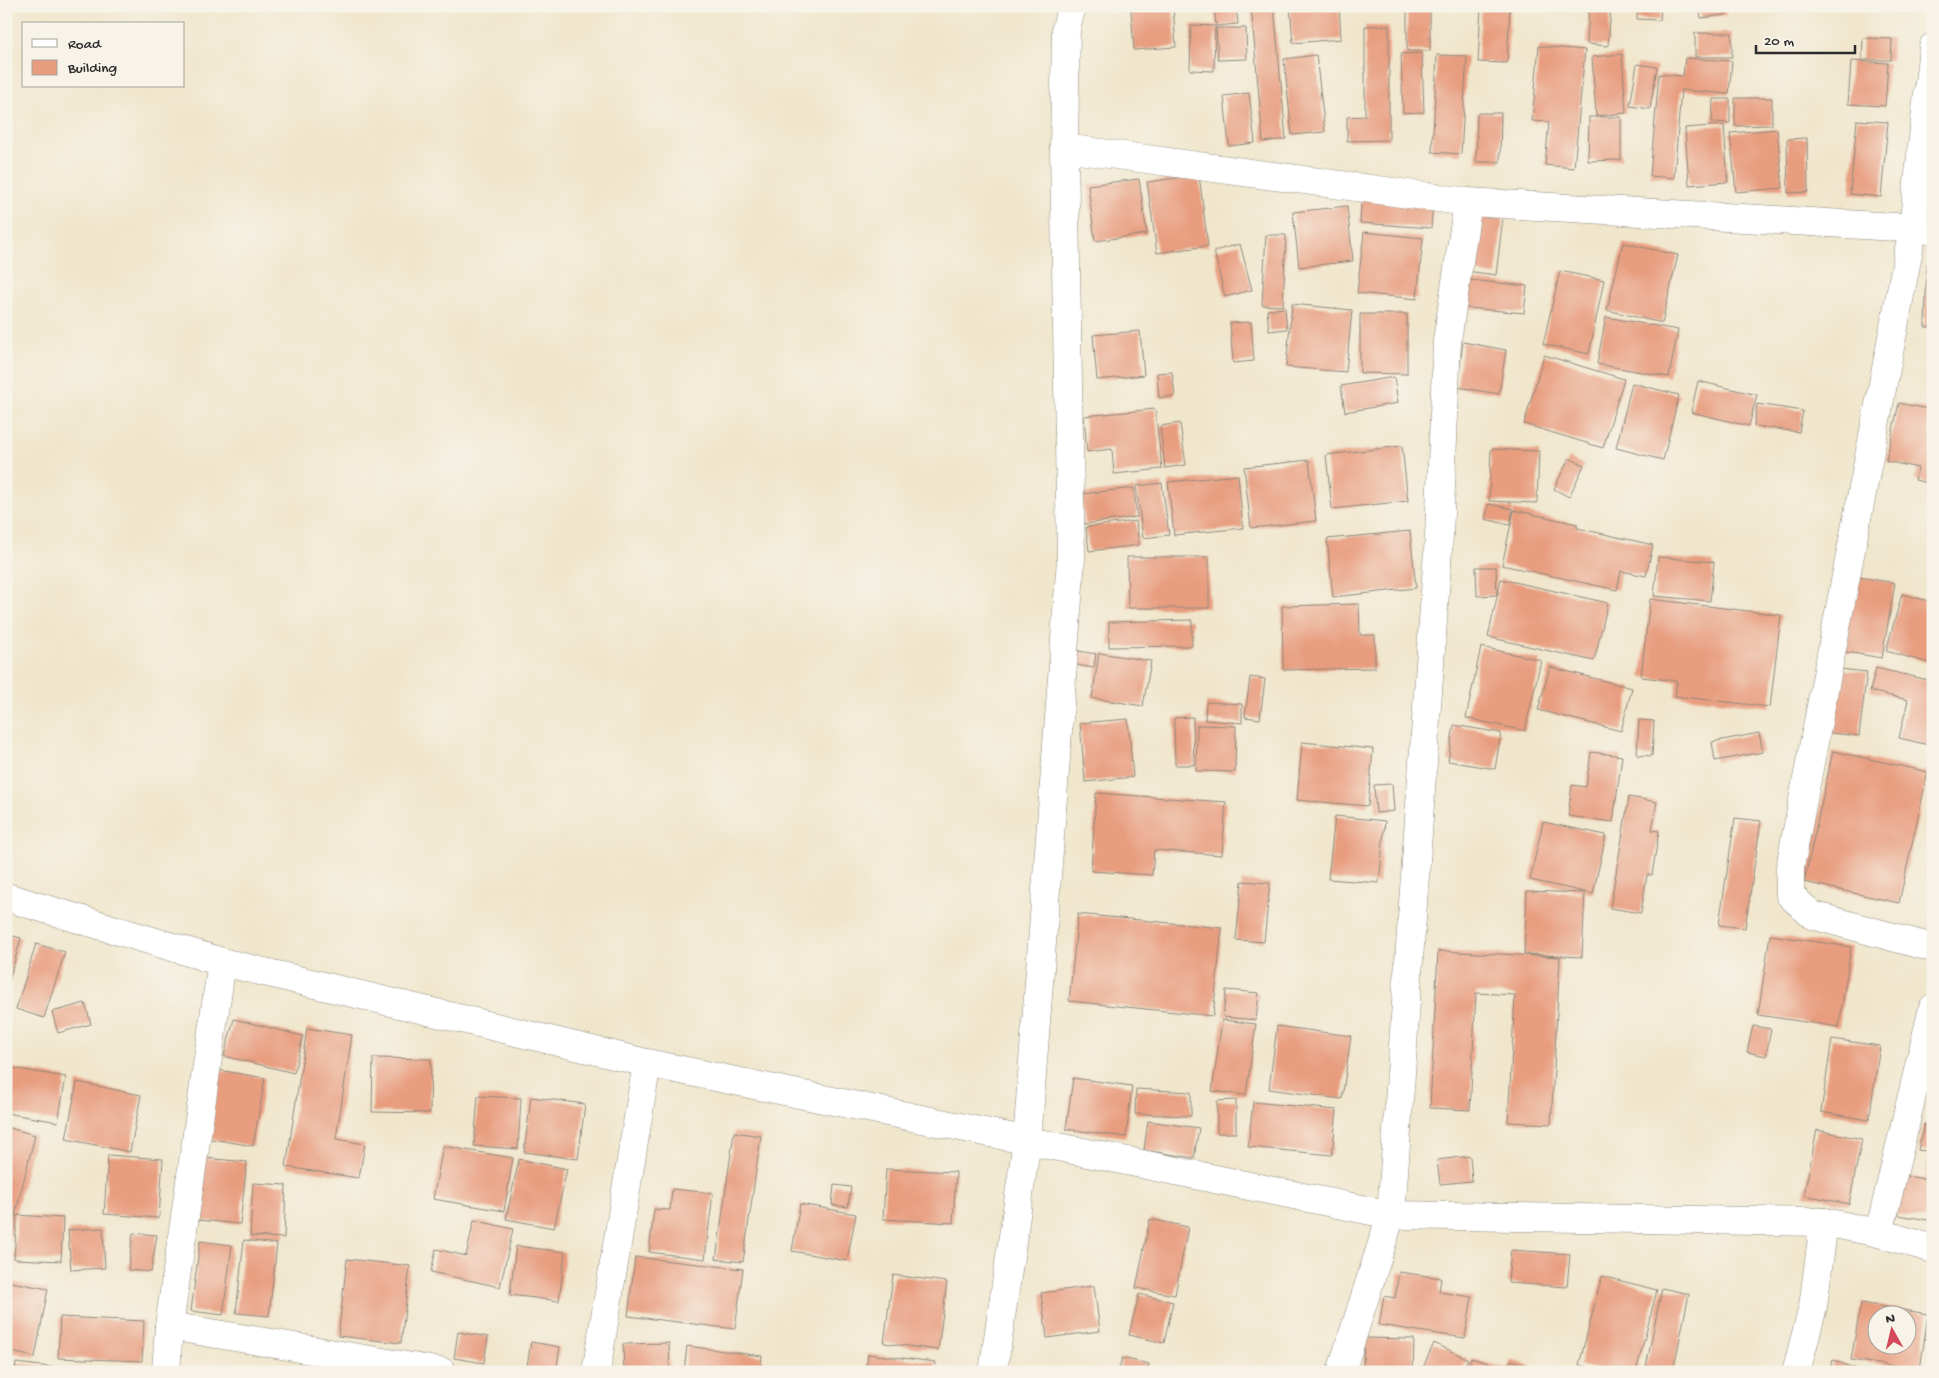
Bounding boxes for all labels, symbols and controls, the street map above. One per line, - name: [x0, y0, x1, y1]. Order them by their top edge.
- legend: [22, 22, 185, 88]
- scale bar: [1756, 22, 1855, 54]
- text: 20 m: [1764, 33, 1794, 51]
- text: Road: [68, 36, 102, 54]
- text: Building: [67, 60, 117, 78]
- north arrow: [1866, 1306, 1916, 1356]
- text: N: [1885, 1311, 1896, 1329]

